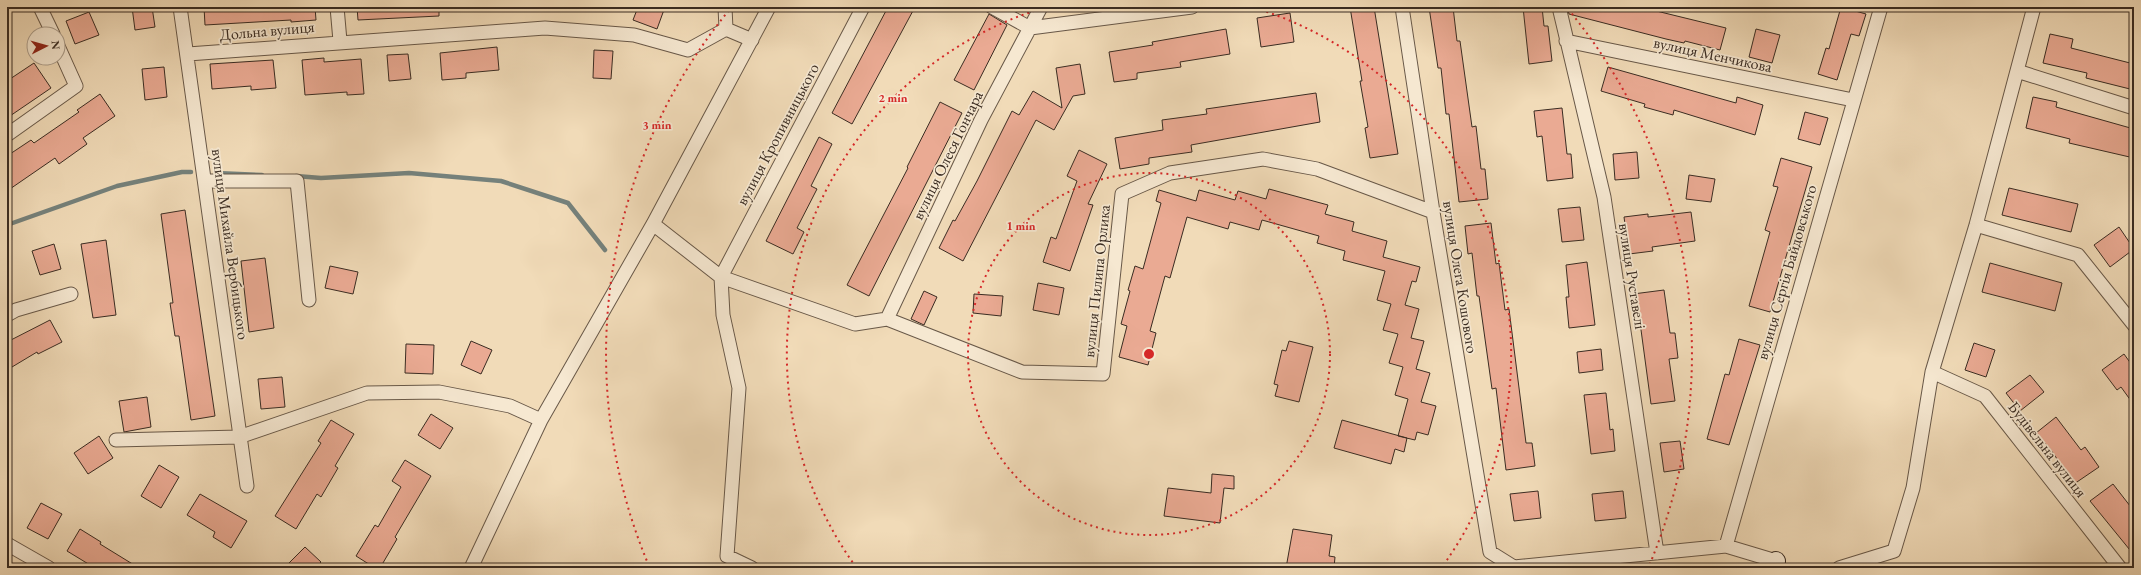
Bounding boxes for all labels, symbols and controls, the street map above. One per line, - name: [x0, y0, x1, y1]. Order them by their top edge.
- street label: Дольна вулиця: [219, 16, 315, 45]
- north arrow: [26, 26, 66, 66]
- street label: вулиця Менчикова: [1652, 32, 1775, 77]
- text: N: [49, 40, 63, 50]
- street label: вулиця Кропивницького: [731, 59, 824, 209]
- street label: вулиця Олеся Гончара: [907, 87, 988, 223]
- text: 2 min: [878, 90, 908, 106]
- text: 3 min: [642, 117, 672, 133]
- street label: вулиця Михайла Вербицького: [207, 147, 254, 341]
- street label: вулиця Сергія Байдовського: [1751, 182, 1822, 362]
- street label: вулиця Олега Кошового: [1438, 199, 1483, 355]
- street label: вулиця Пилипа Орлика: [1078, 203, 1115, 358]
- text: 1 min: [1006, 218, 1036, 234]
- street label: вулиця Руставелі: [1614, 221, 1651, 331]
- centre of rings: [1142, 347, 1156, 361]
- street label: Будівельна вулиця: [2003, 397, 2092, 502]

